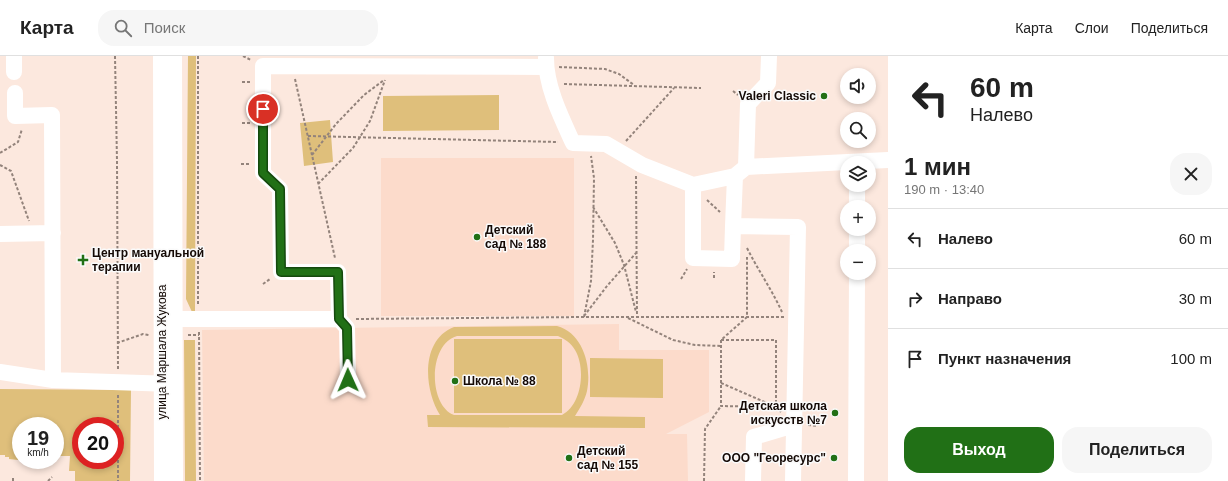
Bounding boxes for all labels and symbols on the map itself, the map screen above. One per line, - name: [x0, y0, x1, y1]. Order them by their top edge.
- place label: Valeri Classic: [739, 89, 816, 103]
- marker: Valeri Classic: [819, 91, 829, 101]
- pin: [246, 92, 280, 126]
- place label: Детский сад № 188: [485, 223, 547, 251]
- marker: Детский сад № 188: [472, 232, 482, 242]
- place label: Центр мануальной терапии: [92, 246, 204, 274]
- marker: Центр мануальной терапии: [77, 254, 89, 266]
- street label: улица Маршала Жукова: [155, 284, 169, 420]
- position arrow: [327, 359, 369, 401]
- place label: Школа № 88: [463, 374, 536, 388]
- marker: Школа № 88: [450, 376, 460, 386]
- place label: Детская школа искусств №7: [739, 399, 827, 427]
- marker: Детская школа искусств №7: [830, 408, 840, 418]
- speed limit sign: 20: [72, 417, 124, 469]
- place label: Детский сад № 155: [577, 444, 639, 472]
- place label: ООО "Георесурс": [722, 451, 826, 465]
- marker: Детский сад № 155: [564, 453, 574, 463]
- marker: ООО "Георесурс": [829, 453, 839, 463]

